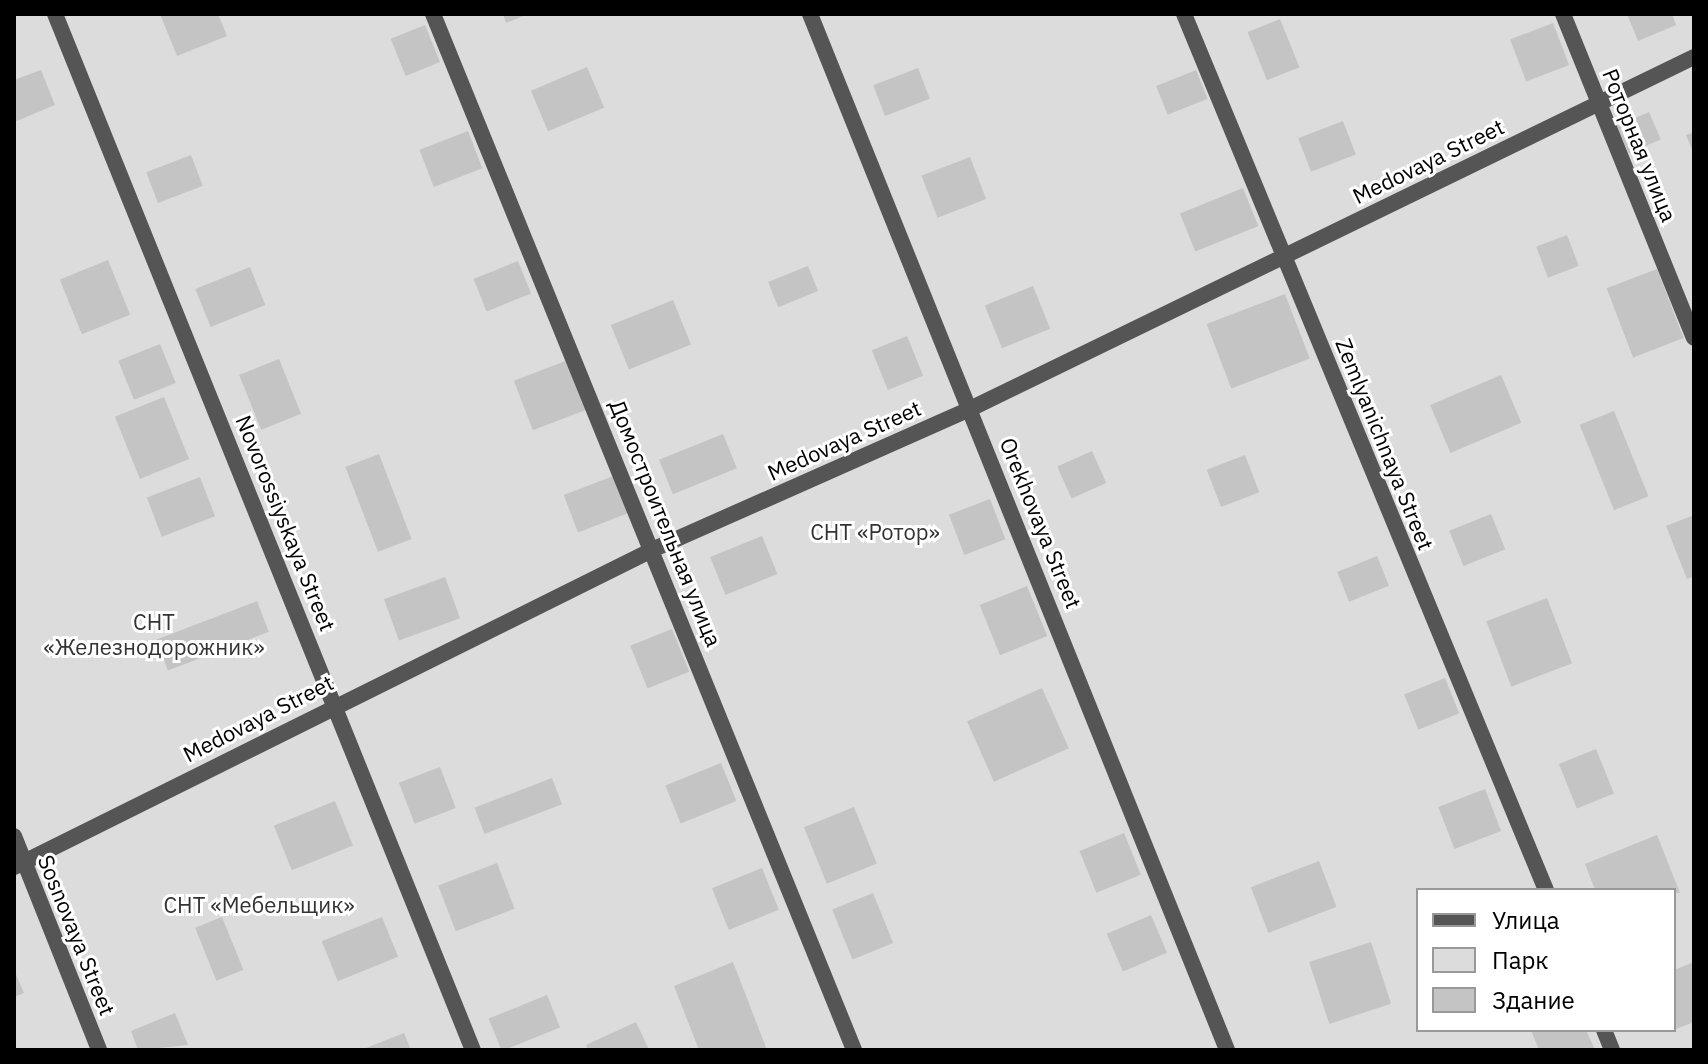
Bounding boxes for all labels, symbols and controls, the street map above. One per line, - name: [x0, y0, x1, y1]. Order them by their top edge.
- street label: Роторная улица: [1597, 65, 1683, 225]
- street label: Medovaya Street: [1348, 113, 1508, 209]
- street label: Zemlyanichnaya Street: [1330, 334, 1440, 554]
- street label: Medovaya Street: [763, 394, 925, 486]
- street label: Домостроительная улица: [604, 396, 728, 650]
- street label: Novorossiyskaya Street: [231, 411, 341, 635]
- street label: Orekhovaya Street: [995, 434, 1087, 612]
- park label: СНТ «Ротор»: [810, 519, 940, 545]
- park label: СНТ «Железнодорожник»: [43, 608, 265, 660]
- street label: Medovaya Street: [178, 669, 338, 767]
- street label: Sosnovaya Street: [33, 851, 121, 1019]
- legend: [1416, 888, 1676, 1032]
- park label: СНТ «Мебельщик»: [163, 892, 355, 918]
- text: Улица: [1492, 904, 1560, 936]
- text: Парк: [1492, 944, 1549, 976]
- text: Здание: [1492, 984, 1575, 1016]

